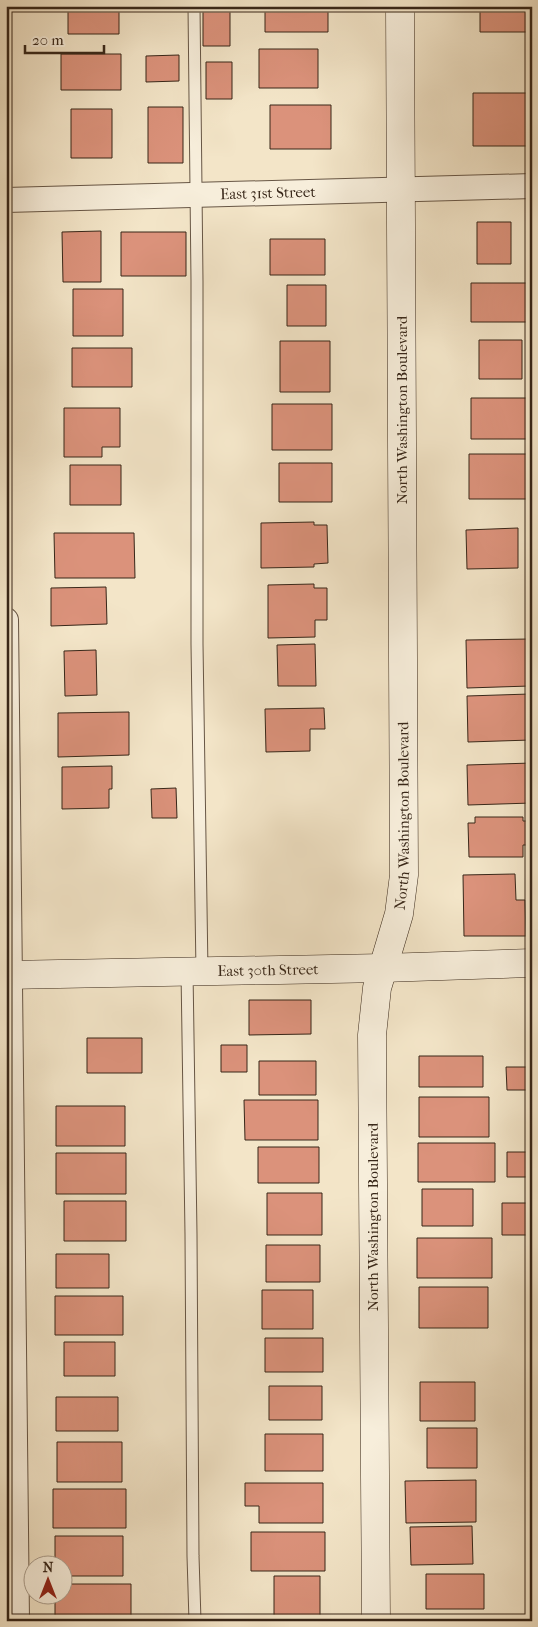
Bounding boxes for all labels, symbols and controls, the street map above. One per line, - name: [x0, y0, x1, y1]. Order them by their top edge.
- scale bar: [25, 22, 104, 54]
- text: 20 m: [32, 31, 64, 49]
- street label: East 31st Street: [220, 183, 317, 203]
- street label: North Washington Boulevard: [393, 315, 411, 504]
- street label: North Washington Boulevard: [391, 721, 413, 911]
- street label: East 30th Street: [217, 960, 319, 980]
- street label: North Washington Boulevard: [364, 1122, 382, 1311]
- north arrow: [22, 1554, 72, 1604]
- text: N: [43, 1559, 54, 1576]

